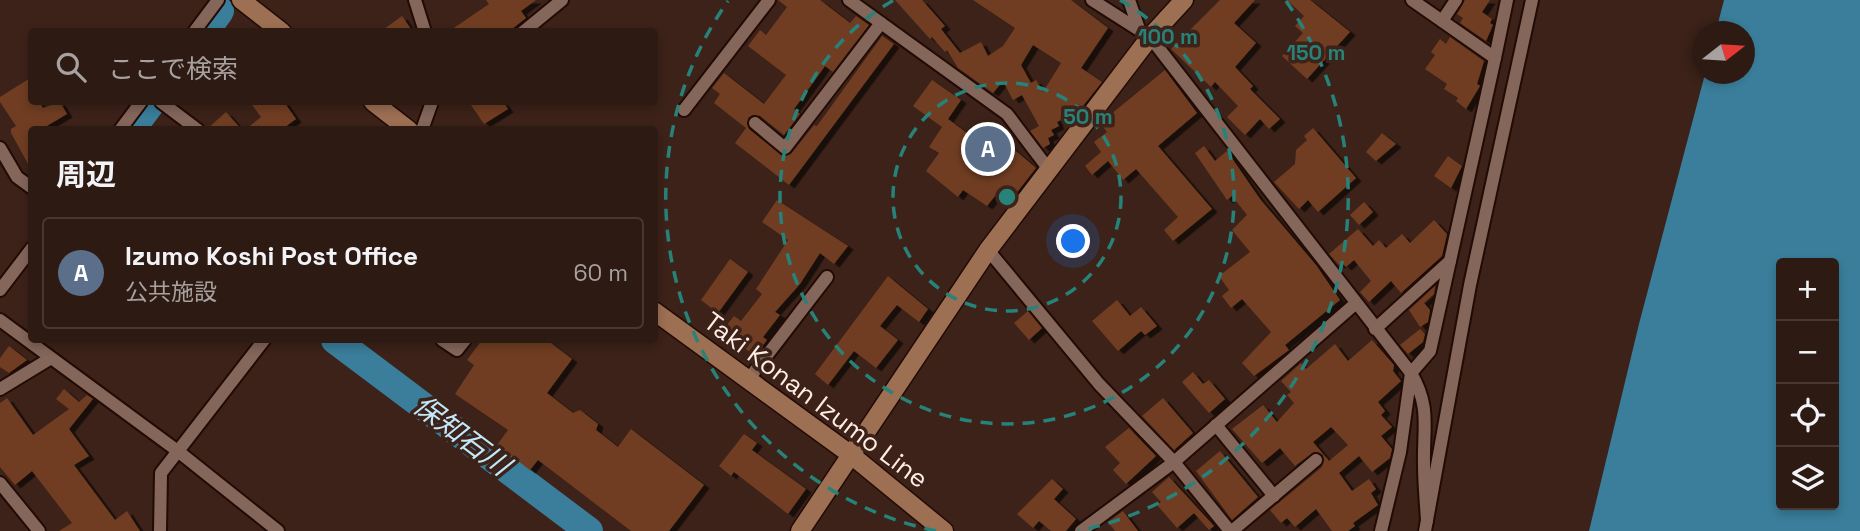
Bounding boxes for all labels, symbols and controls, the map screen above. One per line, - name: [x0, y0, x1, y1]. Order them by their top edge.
- north arrow: [1692, 21, 1755, 84]
- text: 100 m: [1138, 23, 1198, 50]
- search box: [28, 28, 658, 105]
- text: 150 m: [1287, 39, 1345, 66]
- icon: search: [52, 48, 90, 86]
- text: ここで検索: [108, 52, 238, 86]
- text: 50 m: [1063, 103, 1113, 130]
- pin: A: [965, 123, 1011, 175]
- text: 周辺: [56, 155, 116, 194]
- centre of rings: [995, 185, 1019, 209]
- your location: [1056, 224, 1090, 258]
- text: Izumo Koshi Post Office: [125, 239, 418, 273]
- text: A: [74, 258, 88, 288]
- text: 60 m: [573, 258, 628, 288]
- map controls: [1776, 258, 1839, 510]
- button: +: [1776, 258, 1839, 321]
- text: 公共施設: [125, 277, 217, 307]
- street label: Taki Konan Izumo Line: [697, 304, 935, 496]
- button: −: [1776, 321, 1839, 384]
- button: locate: [1776, 384, 1839, 447]
- water label: 保知石川: [406, 387, 520, 485]
- button: layers: [1776, 447, 1839, 510]

